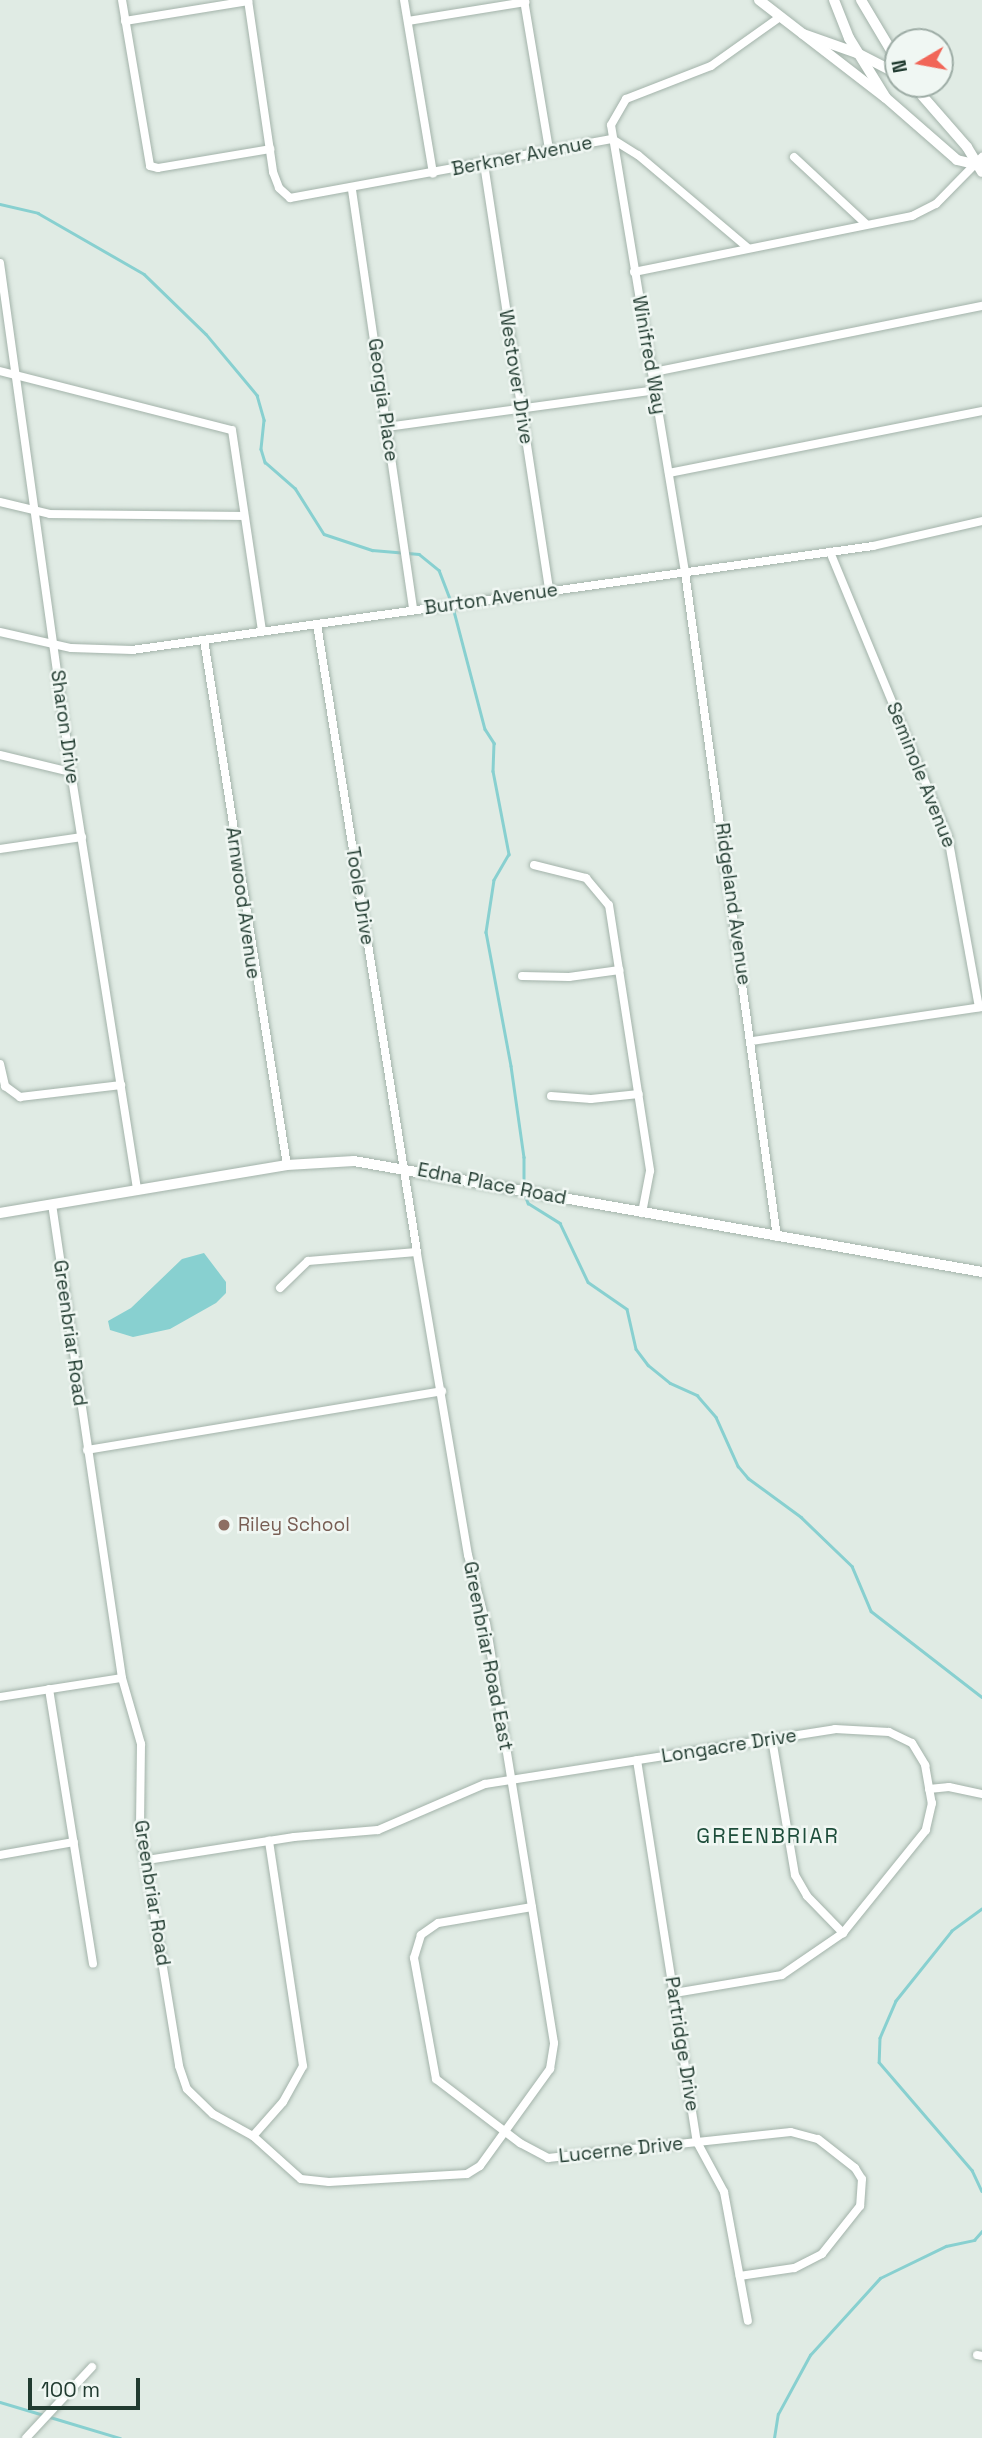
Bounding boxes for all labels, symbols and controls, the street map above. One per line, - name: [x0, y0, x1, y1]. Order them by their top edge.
- north arrow: [884, 28, 954, 98]
- text: N: [886, 58, 913, 75]
- street label: Berkner Avenue: [450, 131, 594, 181]
- street label: Winifred Way: [627, 294, 671, 416]
- street label: Westover Drive: [494, 308, 538, 446]
- street label: Georgia Place: [363, 337, 403, 463]
- street label: Burton Avenue: [423, 578, 559, 620]
- street label: Sharon Drive: [46, 669, 84, 785]
- street label: Seminole Avenue: [881, 699, 961, 851]
- street label: Ridgeland Avenue: [710, 821, 756, 987]
- street label: Arnwood Avenue: [221, 825, 265, 981]
- street label: Toole Drive: [341, 845, 379, 947]
- street label: Edna Place Road: [416, 1158, 568, 1210]
- street label: Greenbriar Road: [48, 1259, 92, 1407]
- place label: Riley School: [238, 1514, 350, 1536]
- marker: Riley School: [216, 1517, 232, 1533]
- street label: Greenbriar Road East: [458, 1560, 518, 1752]
- street label: Longacre Drive: [660, 1724, 798, 1768]
- street label: Greenbriar Road: [129, 1819, 175, 1967]
- district label: GREENBRIAR: [698, 1823, 838, 1849]
- street label: Partridge Drive: [660, 1975, 704, 2113]
- street label: Lucerne Drive: [558, 2132, 684, 2168]
- scale bar: [32, 2364, 144, 2408]
- text: 100 m: [41, 2376, 100, 2403]

